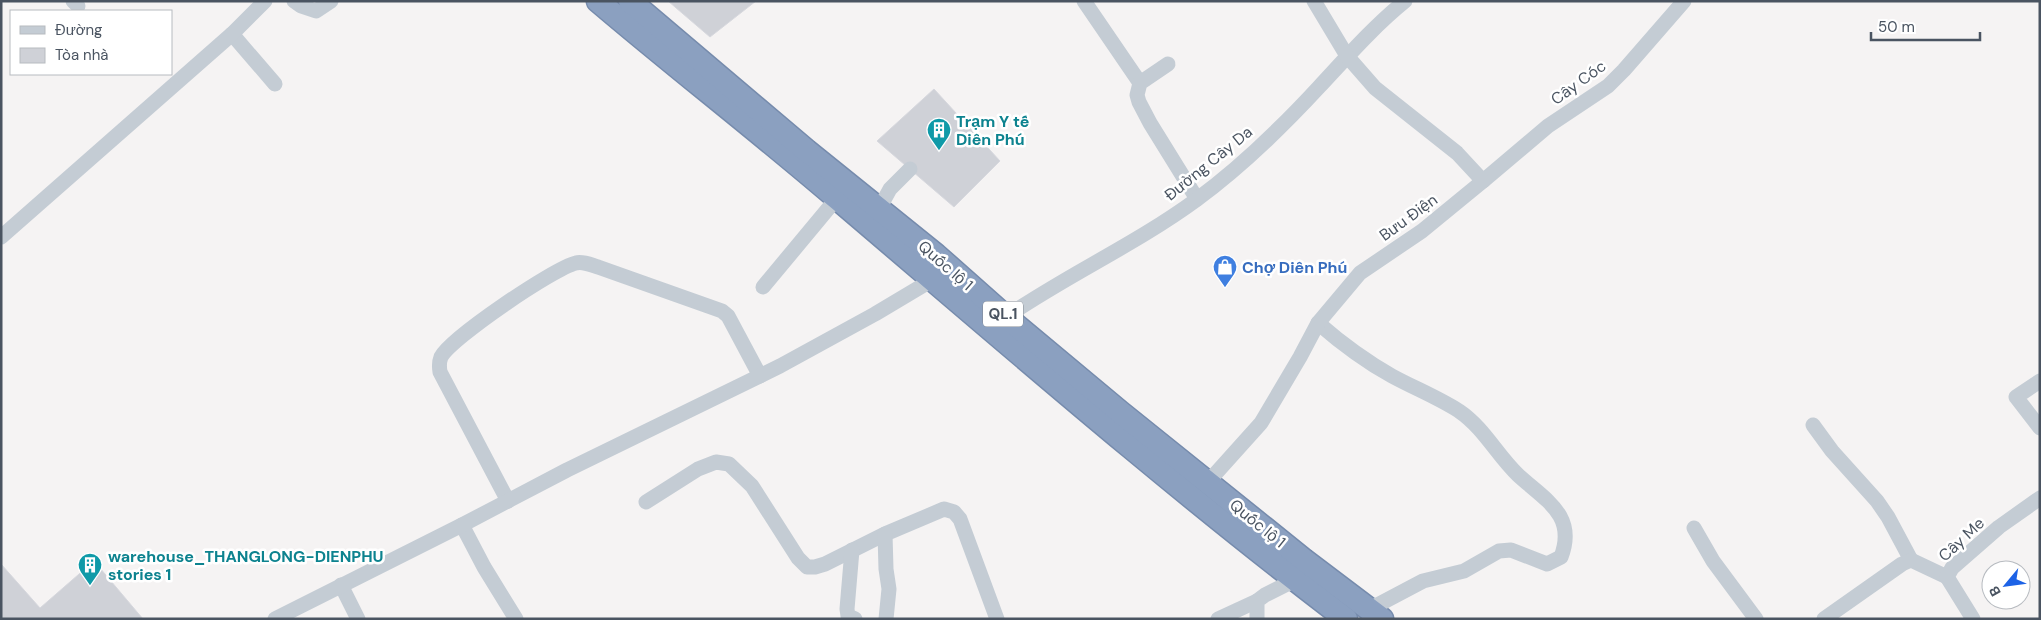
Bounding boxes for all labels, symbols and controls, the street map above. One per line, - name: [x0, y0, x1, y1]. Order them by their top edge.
- legend: [10, 10, 172, 75]
- scale bar: [1871, 10, 1980, 42]
- text: 50 m: [1878, 17, 1915, 37]
- text: Đường: [55, 20, 103, 40]
- text: Tòa nhà: [55, 45, 109, 65]
- street label: Cây Cóc: [1547, 55, 1610, 109]
- place label: Trạm Y tế Diên Phú: [956, 111, 1029, 150]
- building icon: Trạm Y tế Diên Phú: [926, 117, 952, 151]
- street label: Đường Cây Da: [1160, 121, 1257, 205]
- street label: Bưu Điện: [1375, 189, 1442, 246]
- street label: Quốc lộ 1: [914, 236, 978, 295]
- shop icon: Chợ Diên Phú: [1212, 254, 1238, 288]
- place label: Chợ Diên Phú: [1242, 257, 1347, 278]
- road number: QL.1: [983, 302, 1023, 326]
- street label: Quốc lộ 1: [1225, 494, 1290, 552]
- street label: Cây Me: [1934, 513, 1989, 566]
- place label: warehouse_THANGLONG-DIENPHU stories 1: [108, 546, 384, 585]
- building icon: warehouse_THANGLONG-DIENPHU stories 1: [77, 552, 103, 586]
- north arrow: [1981, 560, 2031, 610]
- text: B: [1985, 583, 2005, 600]

